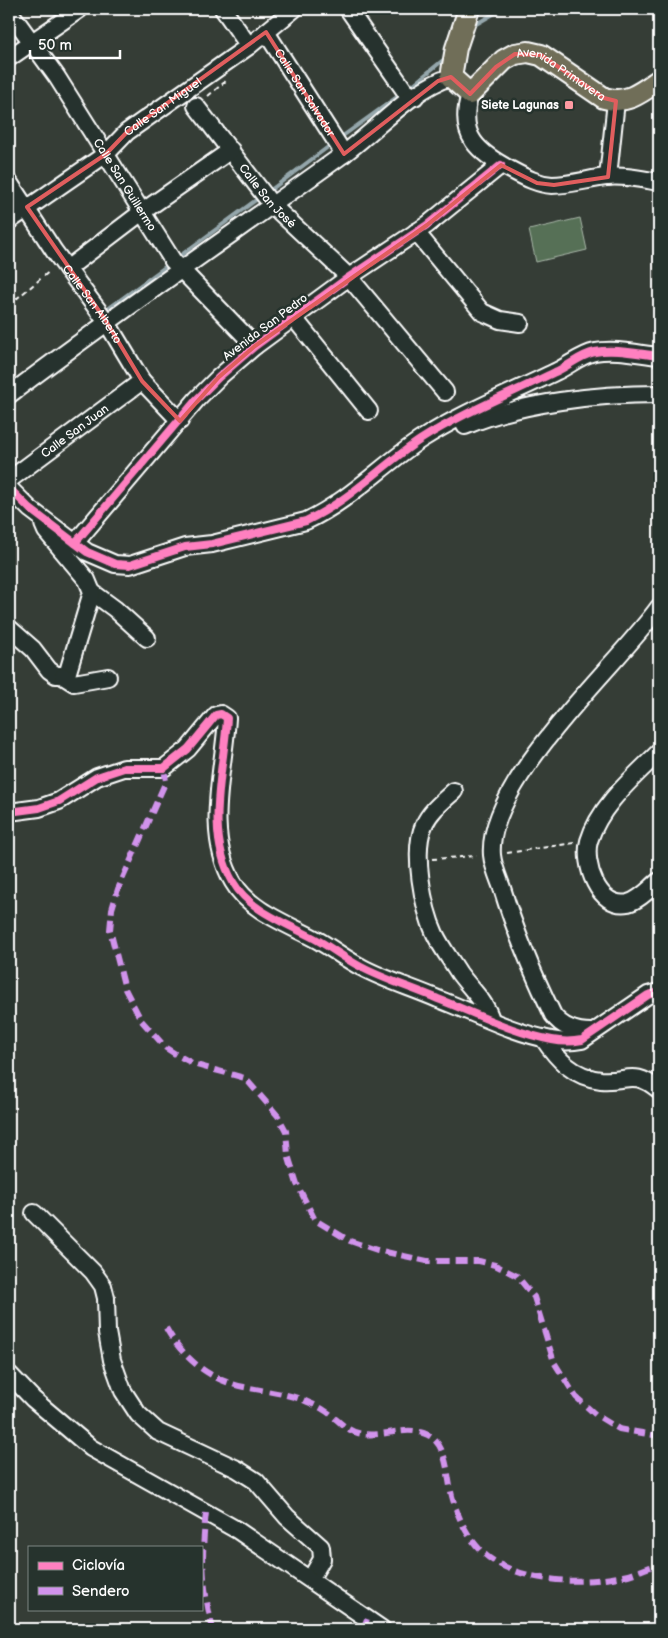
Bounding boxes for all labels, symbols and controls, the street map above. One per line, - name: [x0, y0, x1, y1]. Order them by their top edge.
- scale bar: [30, 28, 120, 60]
- text: 50 m: [38, 36, 72, 55]
- street label: Avenida Primavera: [516, 45, 608, 105]
- street label: Calle San Salvador: [271, 46, 338, 140]
- street label: Calle San Miguel: [121, 75, 205, 140]
- place label: Siete Lagunas: [481, 98, 559, 113]
- marker: Siete Lagunas: [563, 99, 575, 111]
- street label: Calle San Guillermo: [90, 136, 159, 234]
- street label: Calle San José: [235, 161, 299, 232]
- street label: Calle San Alberto: [59, 262, 125, 347]
- street label: Avenida San Pedro: [220, 291, 311, 364]
- street label: Calle San Juan: [38, 401, 112, 462]
- legend: [28, 1546, 202, 1610]
- text: Ciclovía: [72, 1556, 125, 1575]
- text: Sendero: [72, 1582, 130, 1601]

